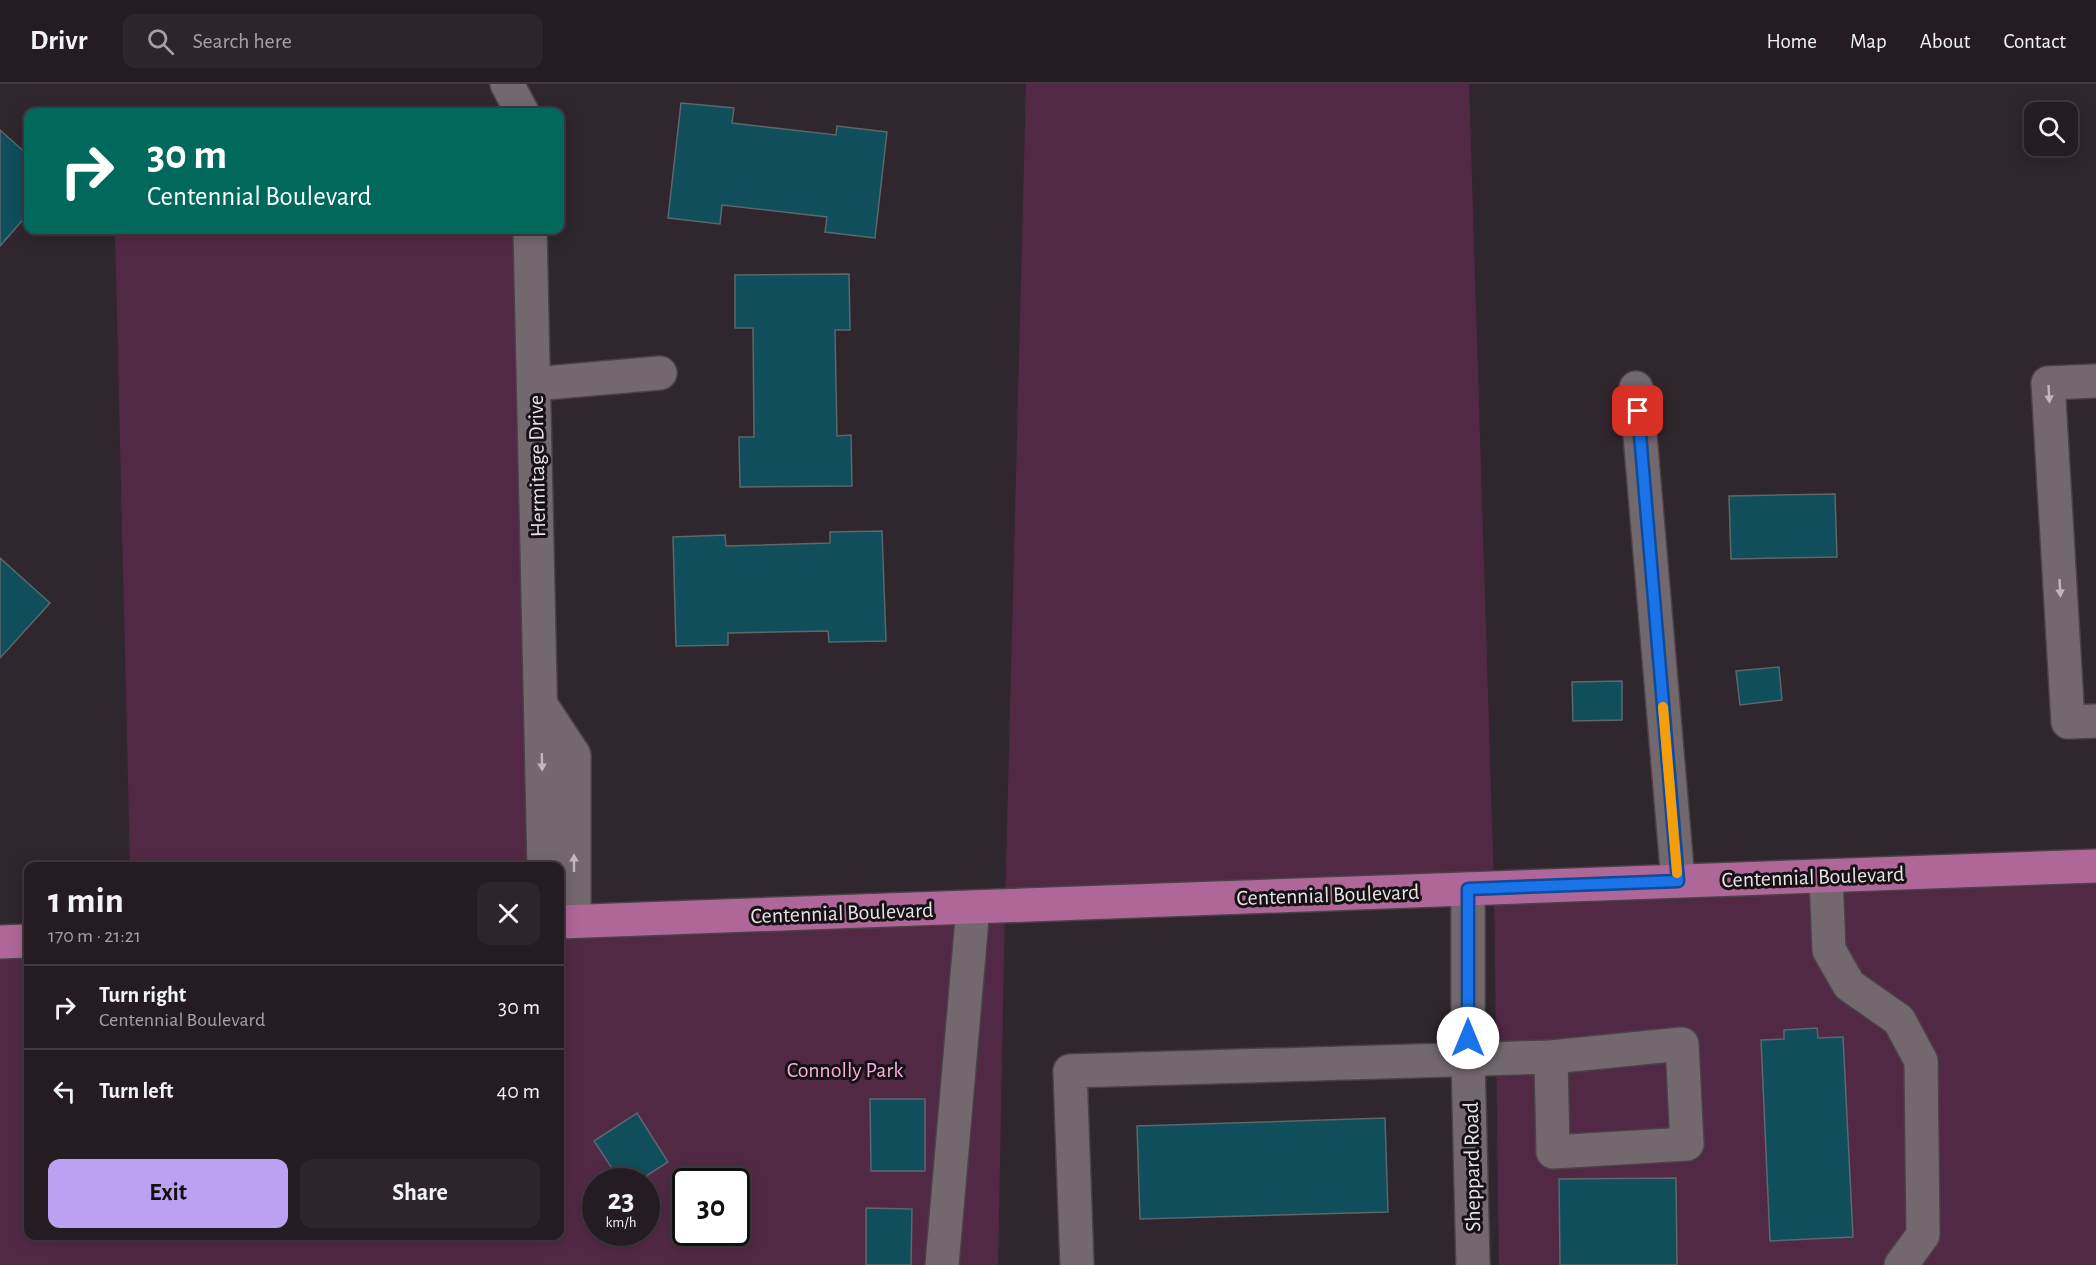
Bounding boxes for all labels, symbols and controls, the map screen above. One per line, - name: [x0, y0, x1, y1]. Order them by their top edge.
- search box: [123, 14, 543, 68]
- icon: search: [144, 25, 177, 58]
- text: Drivr: [30, 27, 87, 55]
- text: Search here: [192, 30, 292, 52]
- text: Home: [1766, 31, 1817, 52]
- text: Map: [1850, 31, 1887, 52]
- text: About: [1920, 31, 1970, 52]
- text: Contact: [2003, 31, 2066, 52]
- map controls: [2024, 102, 2078, 156]
- button: search: [2024, 102, 2078, 156]
- icon: right: [48, 132, 126, 210]
- text: 30 m: [147, 134, 227, 176]
- text: Centennial Boulevard: [147, 183, 372, 210]
- one-way arrow: [2044, 384, 2053, 403]
- pin: [1612, 385, 1663, 436]
- icon: arrive: [1621, 394, 1654, 427]
- street label: Hermitage Drive: [525, 395, 549, 537]
- one-way arrow: [2055, 579, 2064, 598]
- one-way arrow: [537, 752, 546, 771]
- one-way arrow: [569, 853, 579, 872]
- street label: Centennial Boulevard: [1721, 863, 1905, 891]
- street label: Centennial Boulevard: [1236, 881, 1420, 909]
- button: close: [477, 882, 540, 945]
- text: 1 min: [48, 883, 124, 919]
- street label: Centennial Boulevard: [750, 899, 934, 927]
- text: 170 m · 21:21: [48, 926, 141, 946]
- text: Turn right: [99, 984, 186, 1006]
- icon: right: [48, 991, 81, 1024]
- text: 30 m: [498, 996, 540, 1018]
- position arrow: [1436, 1006, 1500, 1070]
- text: Centennial Boulevard: [99, 1010, 265, 1030]
- park label: Connolly Park: [787, 1059, 903, 1081]
- icon: left: [48, 1075, 81, 1108]
- text: Turn left: [99, 1080, 173, 1102]
- text: 40 m: [497, 1080, 540, 1102]
- street label: Sheppard Road: [1460, 1102, 1484, 1232]
- button: Exit: [48, 1159, 288, 1228]
- button: Share: [300, 1159, 540, 1228]
- speed limit sign: 30: [672, 1168, 750, 1246]
- text: 23: [607, 1185, 635, 1215]
- text: km/h: [606, 1215, 636, 1230]

